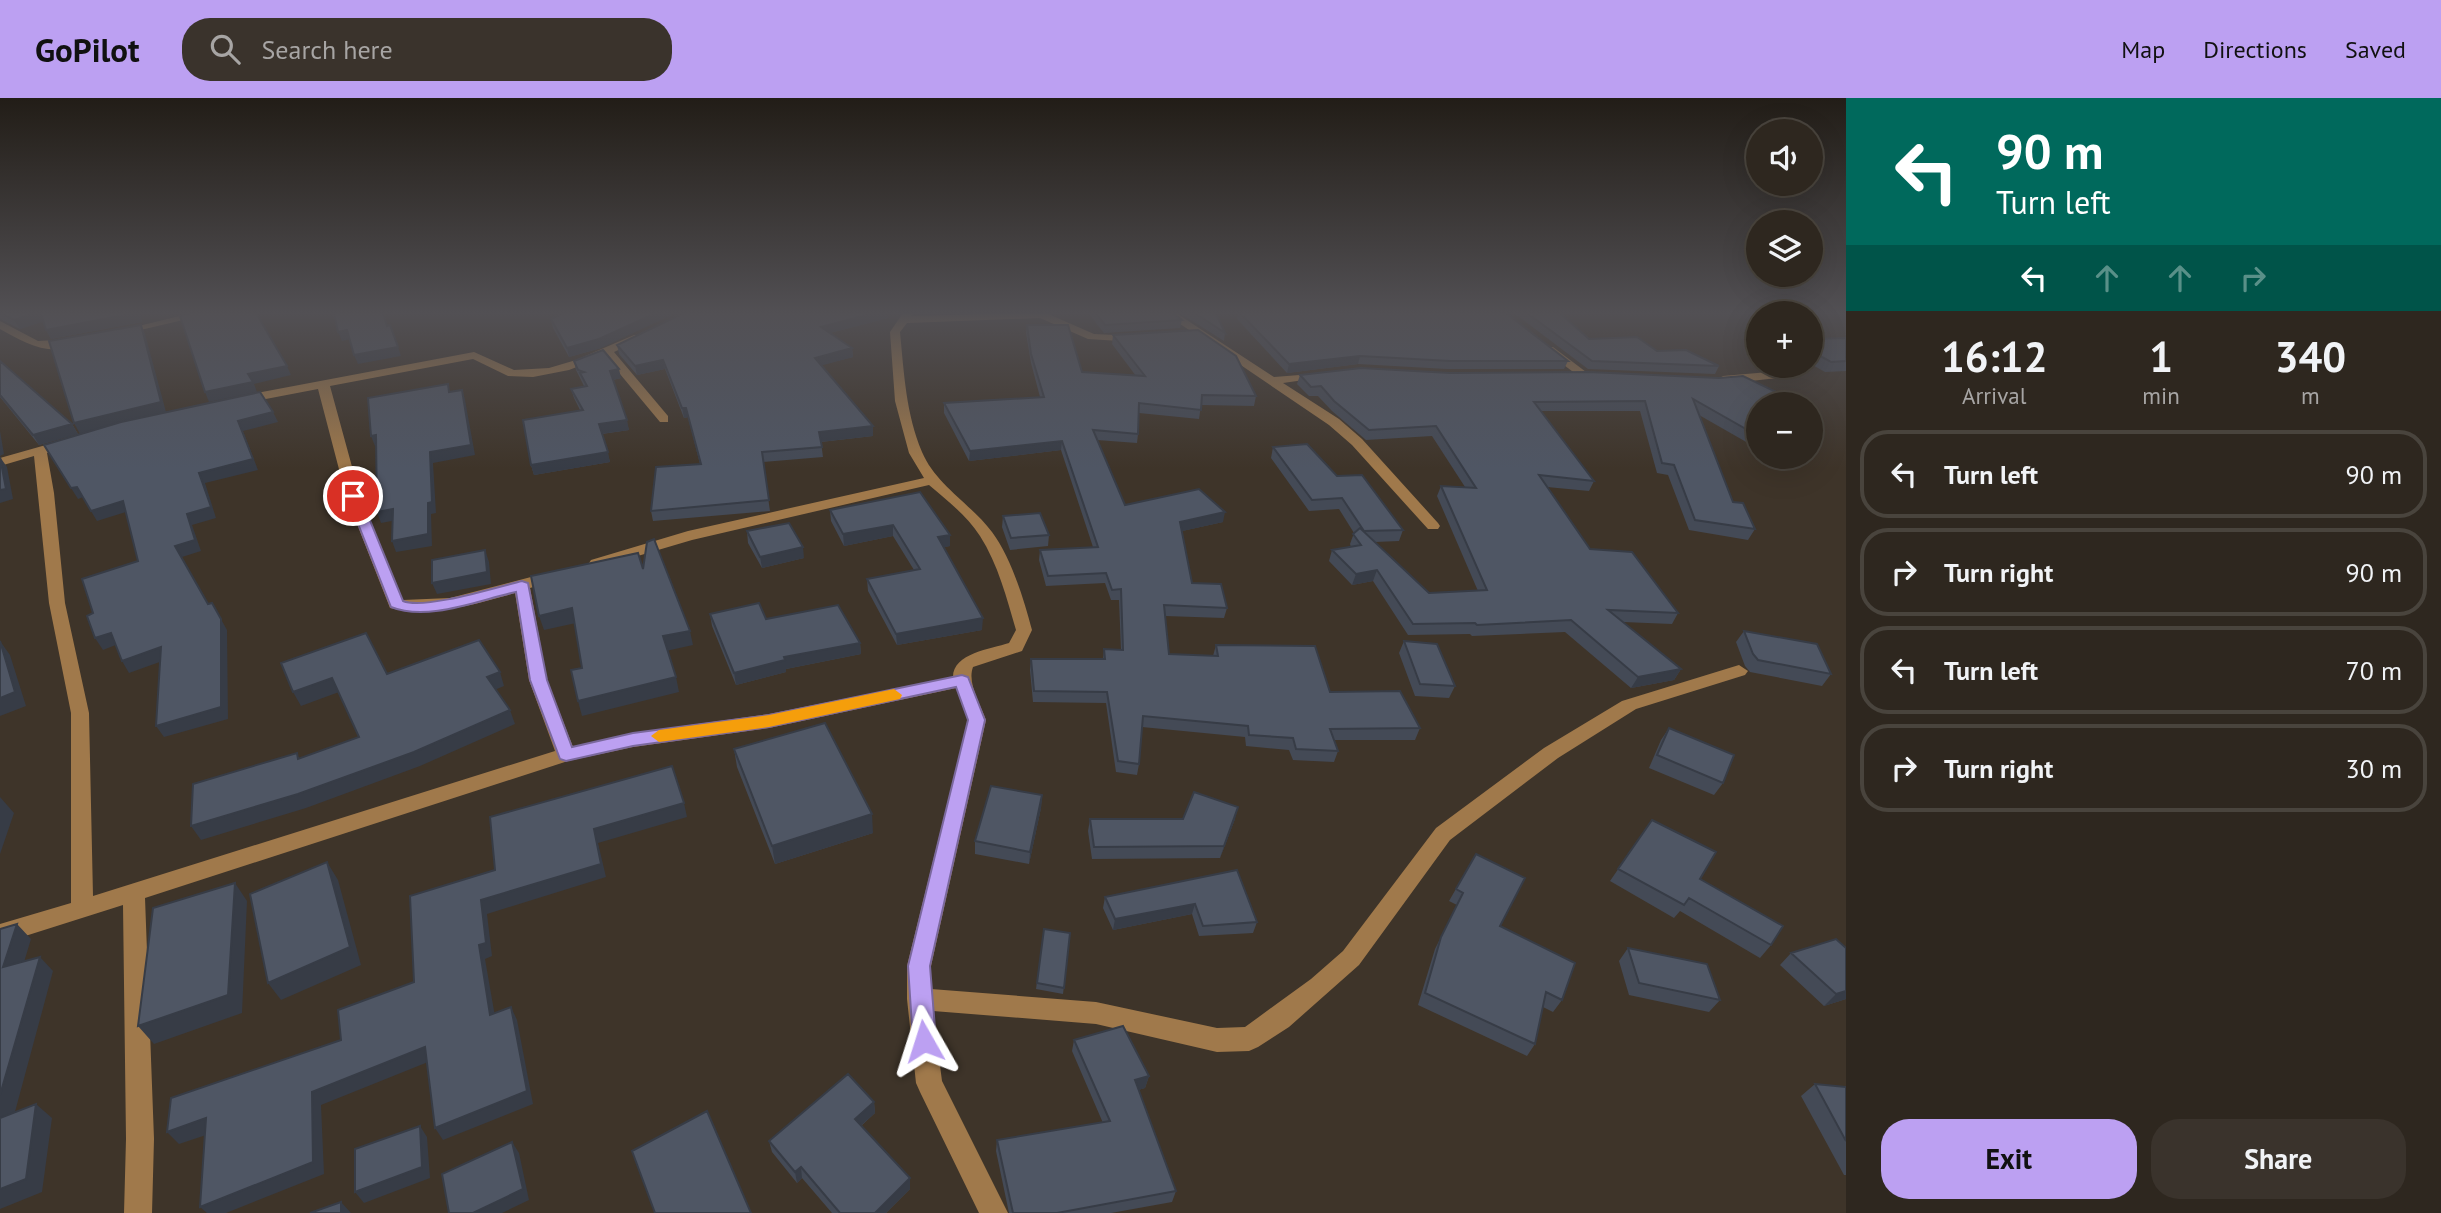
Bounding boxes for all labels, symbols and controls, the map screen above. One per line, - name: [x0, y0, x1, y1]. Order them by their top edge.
- search box: [182, 18, 672, 81]
- text: GoPilot: [35, 28, 140, 71]
- icon: search: [206, 30, 244, 68]
- text: Search here: [262, 33, 393, 66]
- text: Map: [2121, 34, 2165, 65]
- text: Directions: [2203, 34, 2307, 65]
- text: Saved: [2345, 34, 2406, 65]
- map controls: [1746, 119, 1823, 469]
- button: sound: [1746, 119, 1823, 196]
- text: 90 m: [1996, 119, 2103, 183]
- icon: left: [1881, 126, 1972, 217]
- text: Turn left: [1996, 181, 2111, 223]
- button: layers: [1746, 210, 1823, 287]
- icon: left: [2015, 259, 2053, 297]
- icon: ahead: [2088, 259, 2126, 297]
- icon: ahead: [2161, 259, 2199, 297]
- icon: right: [2234, 259, 2272, 297]
- button: +: [1746, 301, 1823, 378]
- text: 16:12: [1941, 329, 2047, 384]
- text: 1: [2149, 329, 2173, 384]
- text: 340: [2275, 329, 2346, 384]
- text: Arrival: [1962, 381, 2026, 410]
- text: min: [2142, 381, 2180, 410]
- text: m: [2301, 381, 2320, 410]
- button: −: [1746, 392, 1823, 469]
- icon: left: [1885, 455, 1923, 493]
- text: Turn left: [1944, 458, 2038, 491]
- text: 90 m: [2346, 458, 2402, 491]
- pin: [323, 466, 383, 526]
- icon: arrive: [334, 477, 372, 515]
- icon: right: [1885, 553, 1923, 591]
- text: Turn right: [1944, 556, 2053, 589]
- text: 90 m: [2346, 556, 2402, 589]
- icon: left: [1885, 651, 1923, 689]
- text: Turn left: [1944, 654, 2038, 687]
- text: 70 m: [2346, 654, 2402, 687]
- icon: right: [1885, 749, 1923, 787]
- text: Turn right: [1944, 752, 2053, 785]
- text: 30 m: [2346, 752, 2402, 785]
- position arrow: [887, 1004, 961, 1078]
- button: Exit: [1881, 1119, 2137, 1199]
- button: Share: [2151, 1119, 2406, 1199]

